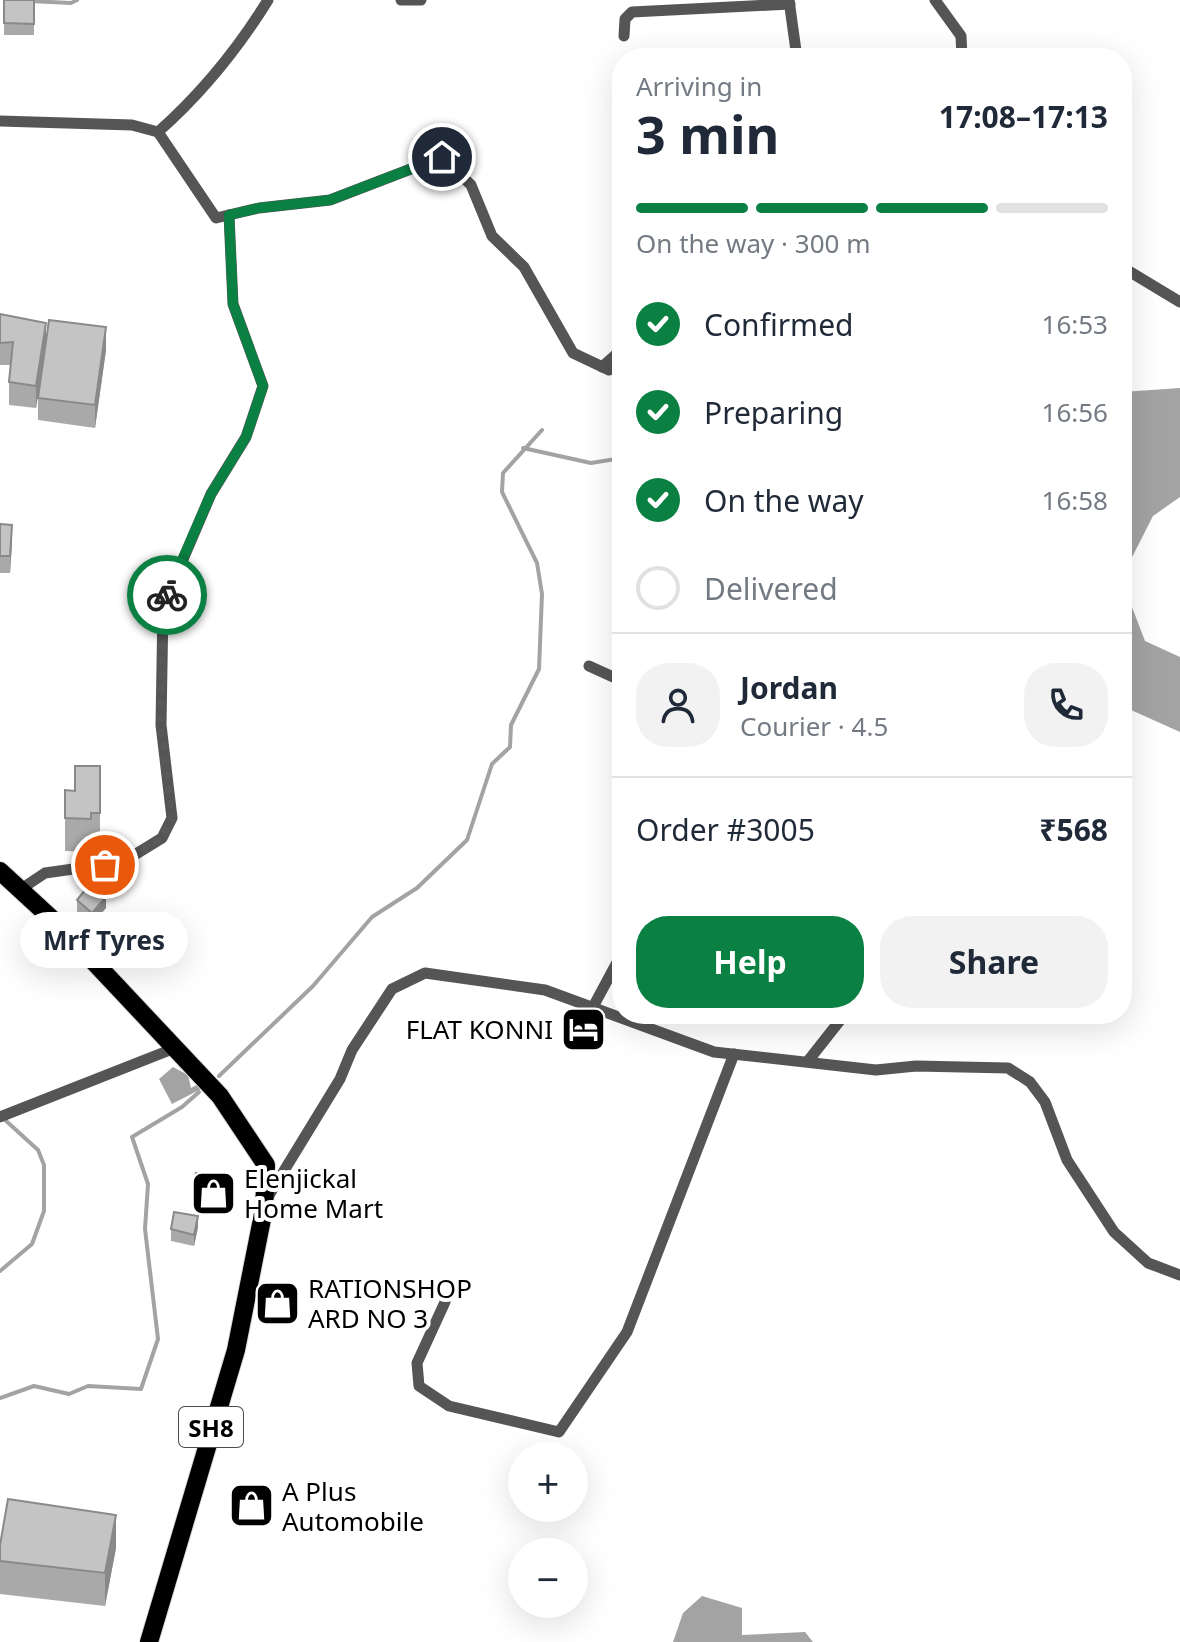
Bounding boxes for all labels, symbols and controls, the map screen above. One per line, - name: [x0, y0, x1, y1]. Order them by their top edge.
- text: Arriving in: [636, 68, 762, 104]
- text: 17:08–17:13: [939, 96, 1108, 137]
- text: 3 min: [636, 98, 779, 169]
- pin: [408, 123, 476, 191]
- icon: home: [420, 135, 464, 179]
- text: On the way · 300 m: [636, 225, 870, 261]
- icon: check: [636, 302, 680, 346]
- text: Confirmed: [704, 304, 854, 345]
- text: 16:53: [1042, 306, 1108, 342]
- icon: check: [636, 390, 680, 434]
- text: Preparing: [704, 392, 843, 433]
- text: 16:56: [1042, 394, 1108, 430]
- icon: check: [636, 478, 680, 522]
- text: On the way: [704, 480, 864, 521]
- text: 16:58: [1042, 482, 1108, 518]
- courier: [127, 555, 207, 635]
- text: Delivered: [704, 568, 838, 609]
- icon: bike: [145, 573, 189, 617]
- button: person: [636, 663, 720, 747]
- button: phone: [1024, 663, 1108, 747]
- text: Jordan: [740, 667, 838, 708]
- text: Courier · 4.5: [740, 708, 888, 744]
- text: Order #3005: [636, 809, 815, 850]
- text: ₹568: [1039, 809, 1108, 850]
- pin: [71, 831, 139, 899]
- icon: bag: [83, 843, 127, 887]
- callout: Mrf Tyres: [21, 913, 189, 969]
- button: Help: [636, 916, 864, 1008]
- button: Share: [880, 916, 1108, 1008]
- text: Mrf Tyres: [43, 922, 165, 958]
- hotel icon: FLAT KONNI: [560, 1005, 608, 1053]
- place label: FLAT KONNI: [406, 1011, 553, 1047]
- place label: Elenjickal Home Mart: [244, 1160, 383, 1226]
- shop icon: Elenjickal Home Mart: [189, 1169, 237, 1217]
- place label: RATIONSHOP ARD NO 3: [308, 1270, 472, 1336]
- shop icon: RATIONSHOP ARD NO 3: [253, 1279, 301, 1327]
- road number: SH8: [179, 1407, 243, 1447]
- map controls: [508, 1442, 588, 1618]
- button: +: [508, 1442, 588, 1522]
- place label: A Plus Automobile: [282, 1473, 424, 1539]
- shop icon: A Plus Automobile: [227, 1482, 275, 1530]
- button: −: [508, 1538, 588, 1618]

